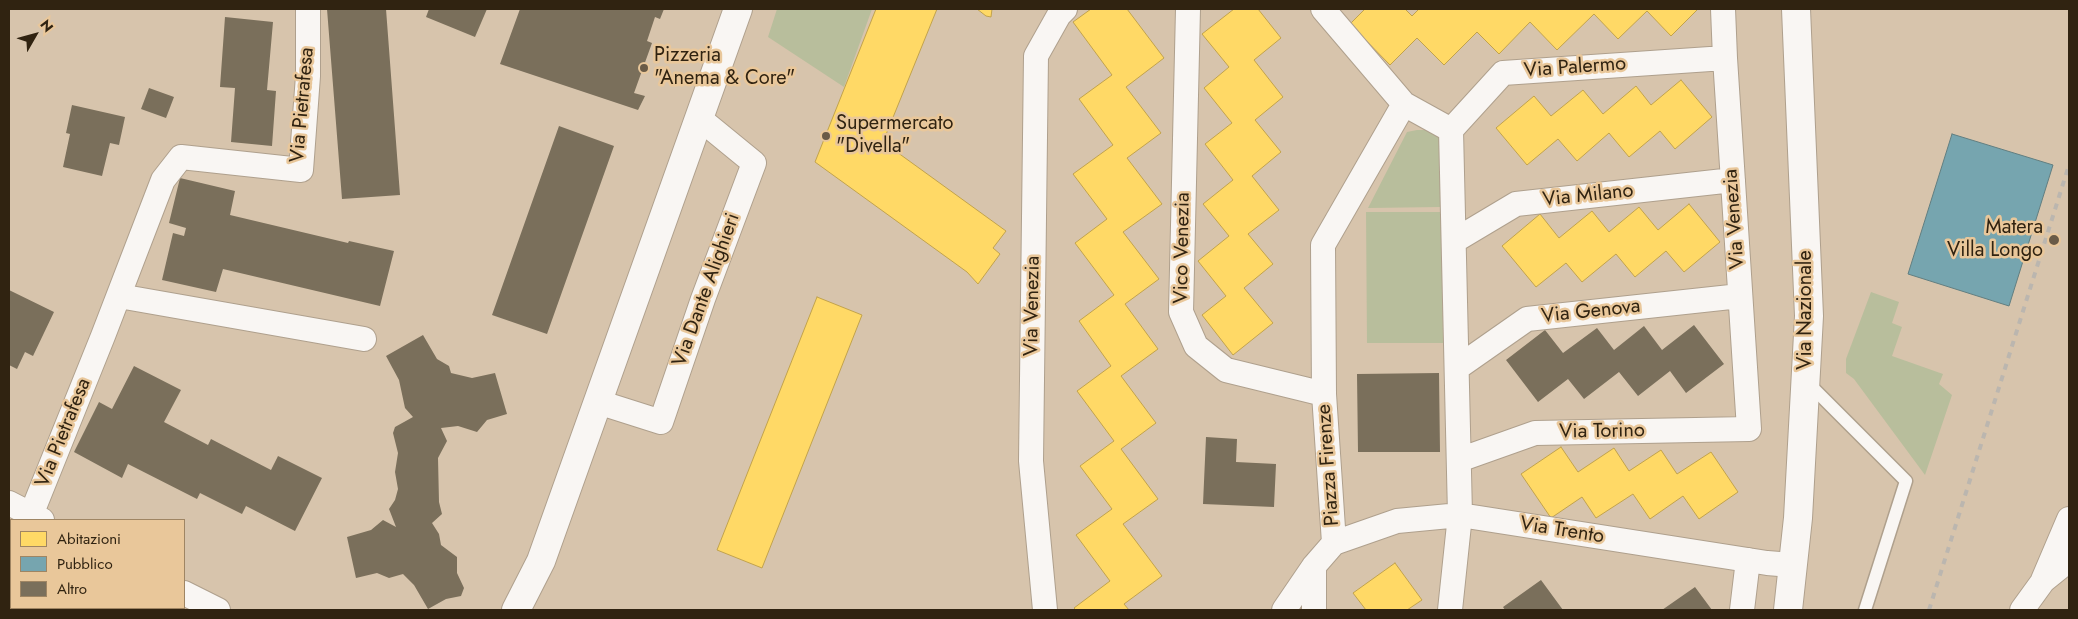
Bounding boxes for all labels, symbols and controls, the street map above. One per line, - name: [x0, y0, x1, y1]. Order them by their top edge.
- north arrow: [10, 10, 60, 60]
- text: N: [36, 15, 58, 36]
- place label: Pizzeria "Anema & Core": [654, 44, 795, 91]
- street label: Via Pietrafesa: [286, 46, 320, 164]
- street label: Via Palermo: [1523, 52, 1627, 84]
- marker: Pizzeria "Anema & Core": [638, 62, 650, 74]
- place label: Supermercato "Divella": [836, 112, 953, 159]
- marker: Supermercato "Divella": [820, 130, 832, 142]
- street label: Via Venezia: [1720, 168, 1750, 270]
- street label: Via Milano: [1541, 179, 1635, 213]
- street label: Vico Venezia: [1170, 192, 1196, 304]
- street label: Via Dante Alighieri: [668, 210, 746, 370]
- place label: Matera Villa Longo: [1947, 216, 2043, 263]
- marker: Matera Villa Longo: [2047, 233, 2061, 247]
- street label: Via Nazionale: [1794, 250, 1818, 370]
- street label: Via Venezia: [1020, 256, 1046, 356]
- street label: Via Genova: [1540, 295, 1642, 329]
- street label: Via Pietrafesa: [31, 375, 97, 491]
- street label: Piazza Firenze: [1313, 403, 1345, 527]
- street label: Via Torino: [1559, 419, 1645, 445]
- street label: Via Trento: [1518, 513, 1606, 549]
- legend: [10, 519, 185, 609]
- text: Abitazioni: [57, 528, 121, 550]
- text: Pubblico: [57, 553, 113, 575]
- text: Altro: [57, 578, 87, 600]

